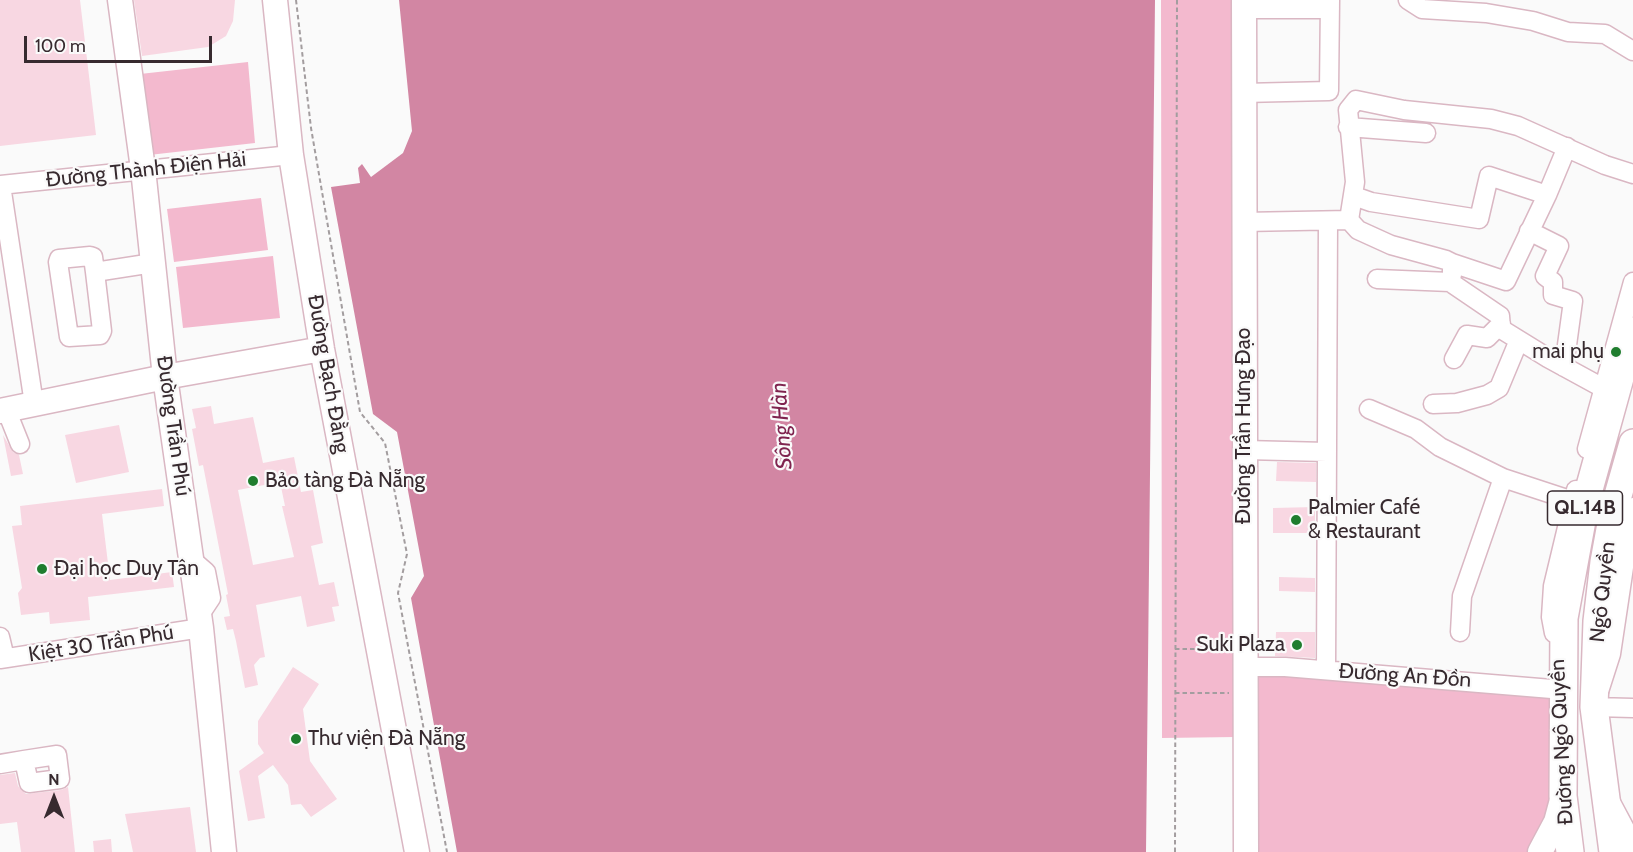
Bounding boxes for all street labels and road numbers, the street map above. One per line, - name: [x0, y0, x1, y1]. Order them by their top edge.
- street label: Đường Thành Điện Hải: [45, 147, 247, 193]
- street label: Đường Bạch Đằng: [302, 293, 354, 455]
- street label: Đường Trần Hưng Đạo: [1231, 328, 1257, 524]
- street label: Đường Trần Phú: [151, 354, 195, 498]
- road number: QL.14B: [1548, 491, 1622, 525]
- street label: Ngô Quyền: [1585, 540, 1621, 644]
- street label: Kiệt 30 Trần Phú: [27, 620, 175, 668]
- street label: Đường Ngô Quyền: [1545, 658, 1579, 826]
- street label: Đường An Đồn: [1338, 659, 1472, 693]

